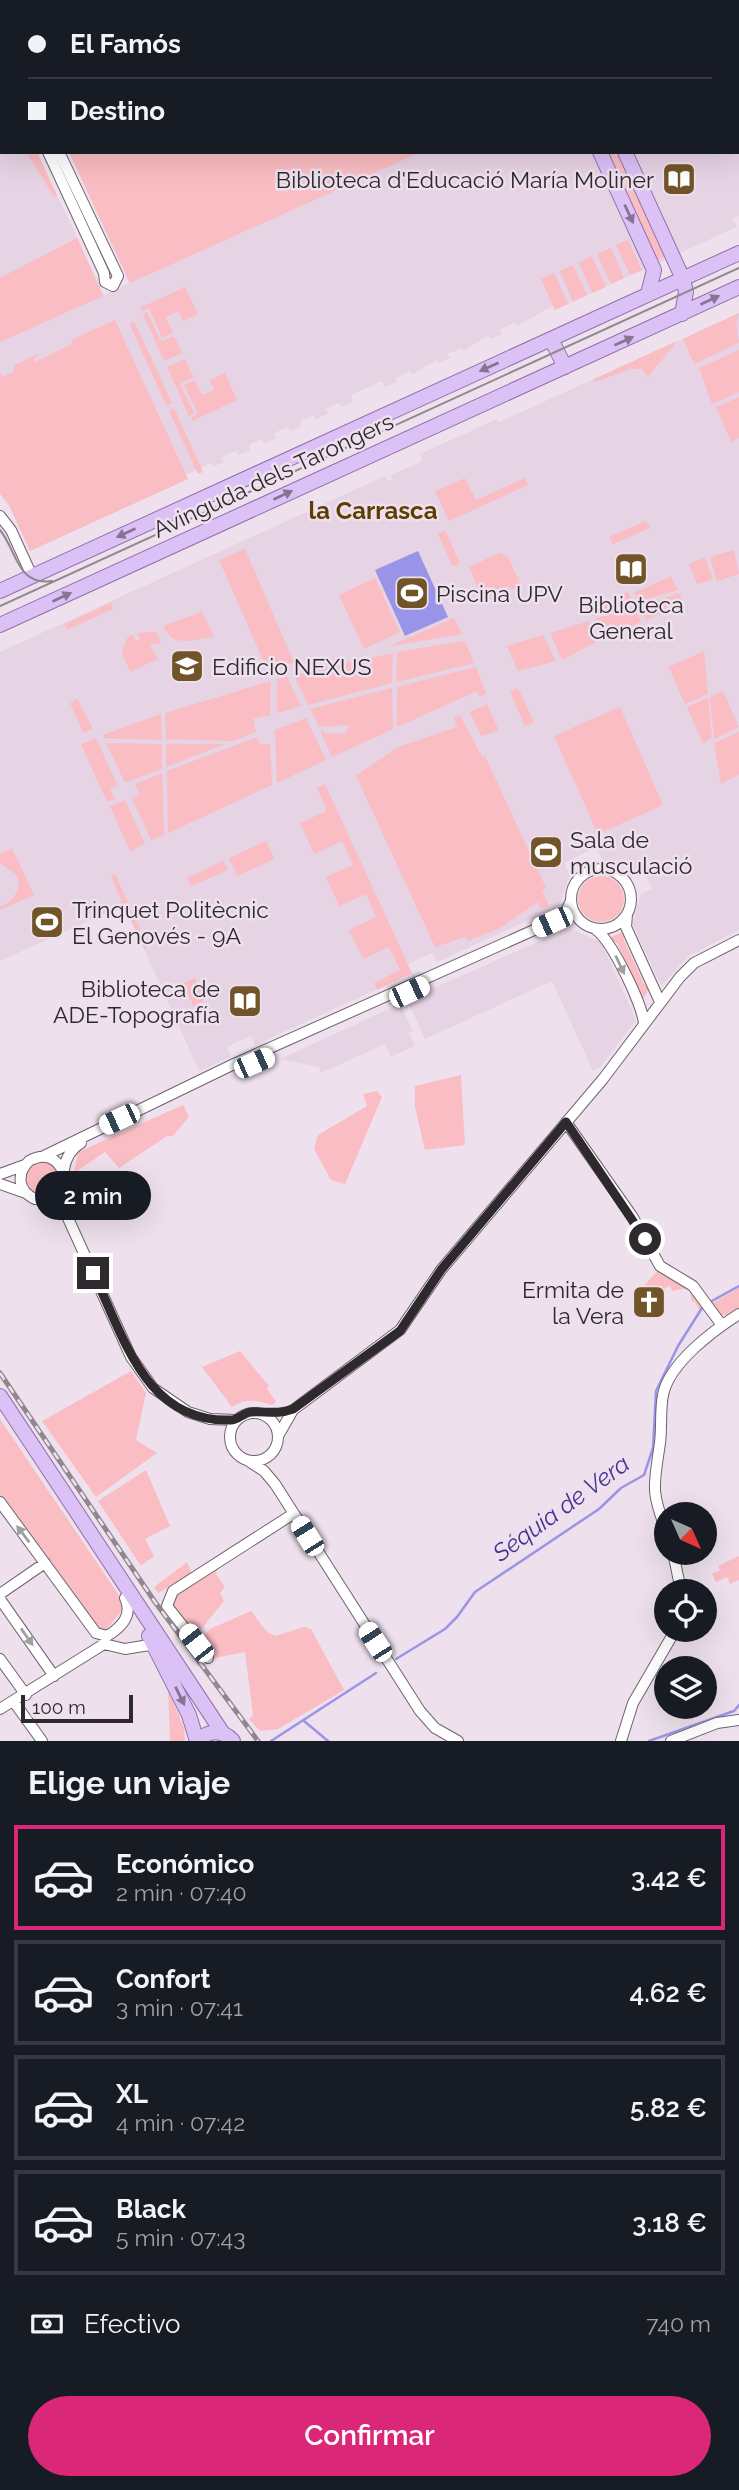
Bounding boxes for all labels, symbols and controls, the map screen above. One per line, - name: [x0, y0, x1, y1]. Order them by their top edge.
- text: El Famós: [70, 29, 181, 59]
- text: Destino: [70, 96, 165, 126]
- library icon: Biblioteca d'Educació María Moliner: [660, 160, 698, 198]
- place label: Biblioteca d'Educació María Moliner: [276, 166, 654, 193]
- one-way arrow: [623, 204, 635, 224]
- one-way arrow: [700, 294, 720, 306]
- one-way arrow: [613, 335, 634, 346]
- one-way arrow: [479, 361, 499, 373]
- street label: Avinguda dels Tarongers: [148, 407, 398, 543]
- one-way arrow: [273, 489, 293, 501]
- district label: la Carrasca: [309, 496, 438, 525]
- one-way arrow: [116, 527, 136, 539]
- library icon: Biblioteca General: [612, 550, 650, 588]
- sports icon: Piscina UPV: [393, 574, 431, 612]
- place label: Piscina UPV: [436, 580, 563, 607]
- one-way arrow: [52, 591, 72, 603]
- place label: Biblioteca General: [578, 591, 684, 644]
- school or university icon: Edificio NEXUS: [168, 647, 206, 685]
- place label: Edificio NEXUS: [212, 653, 371, 680]
- place label: Sala de musculació: [570, 826, 692, 879]
- sports icon: Sala de musculació: [527, 833, 565, 871]
- place label: Trinquet Politècnic El Genovés - 9A: [72, 896, 269, 949]
- sports icon: Trinquet Politècnic El Genovés - 9A: [28, 903, 66, 941]
- car: [529, 904, 576, 940]
- one-way arrow: [614, 955, 625, 976]
- car: [386, 974, 433, 1010]
- place label: Biblioteca de ADE-Topografía: [53, 975, 220, 1028]
- library icon: Biblioteca de ADE-Topografía: [226, 982, 264, 1020]
- car: [231, 1045, 278, 1081]
- car: [96, 1101, 143, 1137]
- callout: 2 min: [35, 1172, 151, 1220]
- text: 2 min: [64, 1182, 122, 1209]
- route start: [629, 1223, 661, 1255]
- route end: [77, 1257, 109, 1289]
- place label: Ermita de la Vera: [522, 1276, 624, 1329]
- church icon: Ermita de la Vera: [630, 1283, 668, 1321]
- water label: Séquia de Vera: [486, 1449, 635, 1568]
- north arrow: [654, 1502, 718, 1564]
- map controls: [654, 1502, 717, 1719]
- car: [287, 1513, 328, 1559]
- one-way arrow: [16, 1525, 31, 1543]
- button: locate: [654, 1579, 717, 1642]
- car: [355, 1619, 396, 1665]
- car: [175, 1620, 218, 1666]
- one-way arrow: [20, 1628, 33, 1647]
- button: layers: [654, 1656, 717, 1719]
- one-way arrow: [173, 1686, 185, 1706]
- scale bar: [21, 1692, 133, 1724]
- text: 100 m: [32, 1696, 86, 1718]
- text: Elige un viaje: [28, 1764, 230, 1801]
- icon: car: [32, 1846, 95, 1909]
- text: Económico: [116, 1849, 254, 1879]
- text: 3.42 €: [631, 1863, 707, 1893]
- text: 2 min · 07:40: [116, 1879, 247, 1906]
- icon: car: [32, 1961, 95, 2024]
- text: Confort: [116, 1964, 210, 1994]
- text: 4.62 €: [630, 1978, 707, 2008]
- text: 3 min · 07:41: [116, 1994, 243, 2021]
- icon: car: [32, 2076, 95, 2139]
- text: XL: [116, 2079, 148, 2109]
- text: 5.82 €: [630, 2093, 707, 2123]
- text: 4 min · 07:42: [116, 2109, 245, 2136]
- icon: car: [32, 2191, 95, 2254]
- text: Black: [116, 2194, 186, 2224]
- text: 3.18 €: [632, 2208, 707, 2238]
- text: 5 min · 07:43: [116, 2224, 245, 2251]
- icon: cash: [28, 2305, 66, 2343]
- text: Efectivo: [84, 2309, 181, 2339]
- text: 740 m: [646, 2310, 711, 2337]
- button: Confirmar: [28, 2396, 711, 2476]

